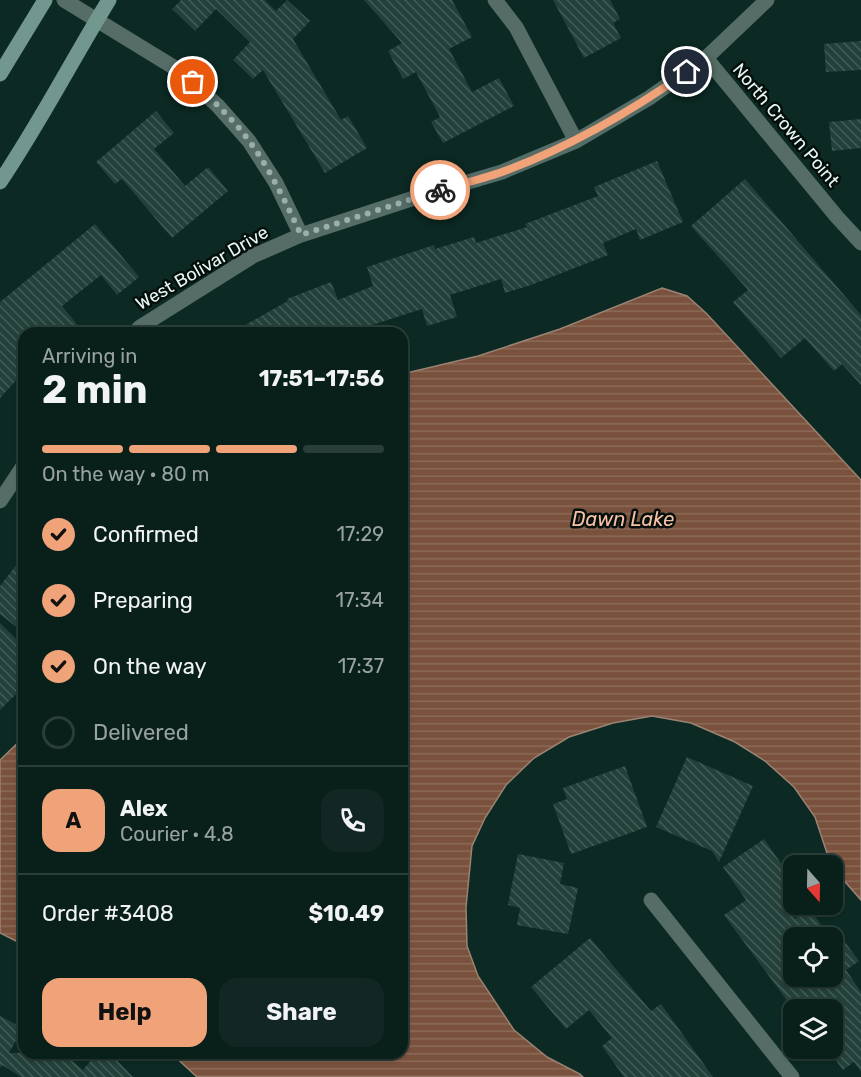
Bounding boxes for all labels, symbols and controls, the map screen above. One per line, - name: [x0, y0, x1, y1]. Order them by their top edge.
- pin: [661, 46, 712, 97]
- icon: home: [670, 55, 703, 88]
- pin: [167, 56, 218, 107]
- street label: North Crown Point: [728, 59, 844, 191]
- icon: bag: [176, 65, 209, 98]
- courier: [410, 160, 470, 220]
- icon: bike: [424, 174, 457, 207]
- street label: West Bolivar Drive: [132, 221, 272, 315]
- text: Arriving in: [42, 344, 137, 368]
- text: 17:51–17:56: [259, 365, 384, 392]
- text: 2 min: [42, 367, 148, 413]
- text: On the way · 80 m: [42, 462, 209, 486]
- water label: Dawn Lake: [572, 507, 674, 531]
- icon: check: [42, 518, 75, 551]
- text: Confirmed: [93, 521, 199, 548]
- text: 17:29: [336, 522, 384, 546]
- icon: check: [42, 584, 75, 617]
- text: Preparing: [93, 587, 193, 614]
- text: 17:34: [336, 588, 384, 612]
- icon: check: [42, 650, 75, 683]
- text: On the way: [93, 653, 207, 680]
- text: 17:37: [338, 654, 384, 678]
- text: Delivered: [93, 719, 189, 746]
- button: phone: [321, 789, 384, 852]
- text: Alex: [120, 795, 168, 822]
- text: A: [66, 807, 81, 834]
- text: Courier · 4.8: [120, 822, 234, 846]
- north arrow: [783, 855, 843, 915]
- map controls: [783, 855, 843, 1059]
- text: Order #3408: [42, 900, 174, 927]
- text: $10.49: [308, 900, 384, 927]
- button: locate: [783, 927, 843, 987]
- button: Help: [42, 978, 207, 1047]
- button: Share: [219, 978, 384, 1047]
- button: layers: [783, 999, 843, 1059]

